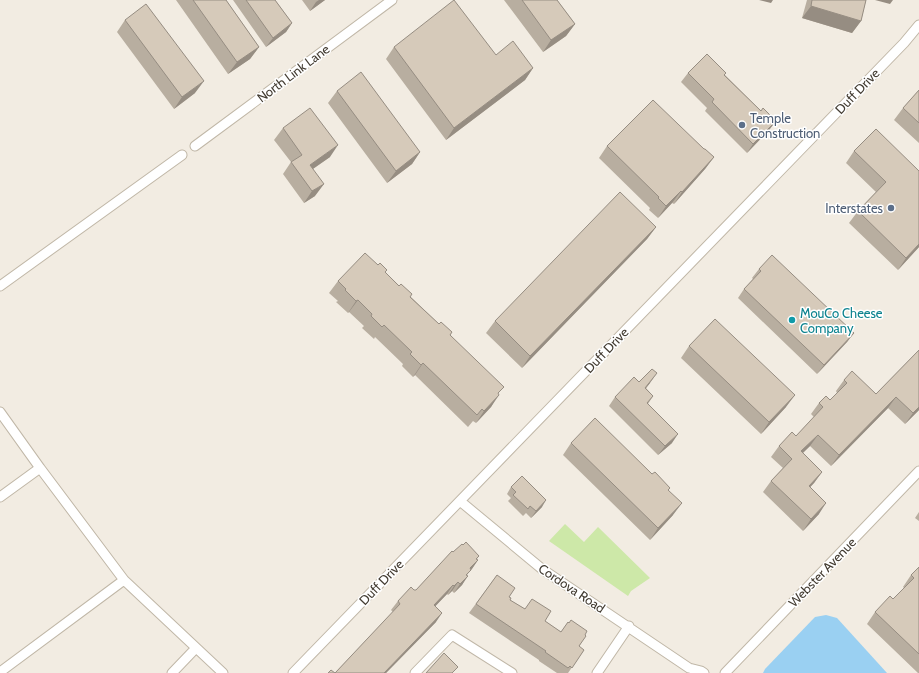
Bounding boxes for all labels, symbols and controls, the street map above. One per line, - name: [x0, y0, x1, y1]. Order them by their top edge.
- street label: North Link Lane: [254, 40, 333, 105]
- street label: Duff Drive: [831, 65, 883, 117]
- place label: Temple Construction: [750, 110, 820, 141]
- marker: Temple Construction: [737, 120, 747, 130]
- place label: Interstates: [825, 200, 884, 216]
- marker: Interstates: [886, 203, 896, 213]
- place label: MouCo Cheese Company: [800, 305, 883, 336]
- marker: MouCo Cheese Company: [787, 315, 797, 325]
- street label: Duff Drive: [580, 324, 632, 376]
- street label: Webster Avenue: [785, 534, 859, 610]
- street label: Duff Drive: [355, 556, 407, 608]
- street label: Cordova Road: [536, 560, 608, 616]

